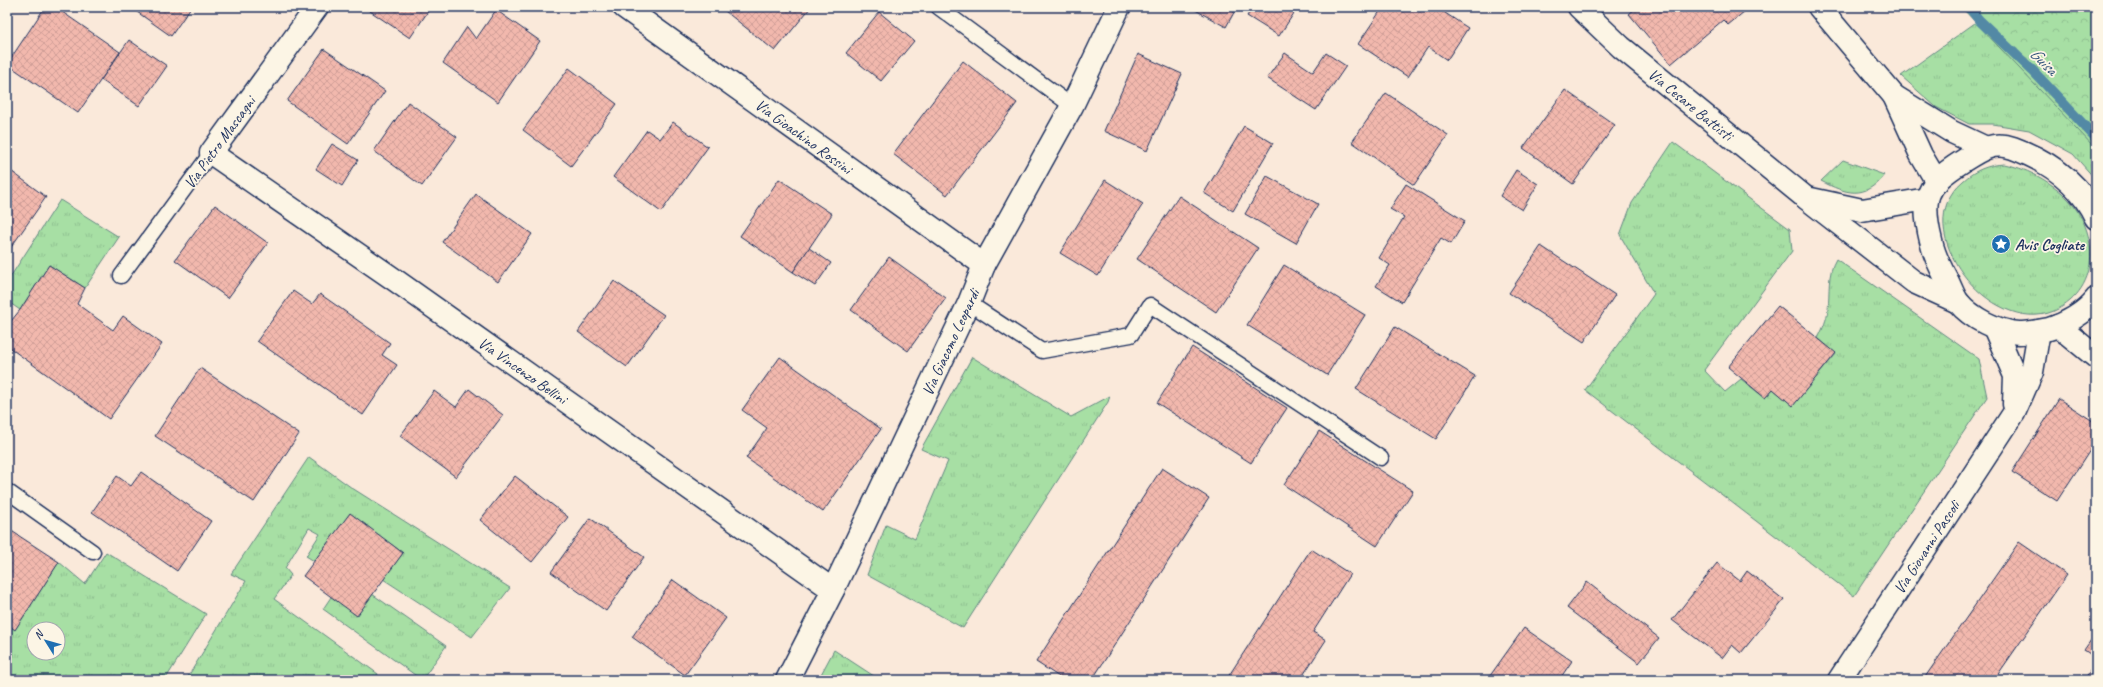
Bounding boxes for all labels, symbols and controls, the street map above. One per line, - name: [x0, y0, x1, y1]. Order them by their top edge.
- water label: Guisa: [2025, 43, 2063, 81]
- street label: Via Cesare Battisti: [1644, 64, 1738, 146]
- street label: Via Pietro Mascagni: [180, 91, 261, 193]
- street label: Via Gioachino Rossini: [751, 95, 857, 180]
- place icon: Avis Cogliate: [1990, 233, 2012, 255]
- place label: Avis Cogliate: [2015, 235, 2086, 255]
- street label: Via Giacomo Leopardi: [918, 284, 985, 399]
- street label: Via Vincenzo Bellini: [474, 333, 572, 410]
- street label: Via Giovanni Pascoli: [1889, 496, 1965, 598]
- north arrow: [26, 621, 66, 661]
- text: N: [30, 626, 47, 642]

